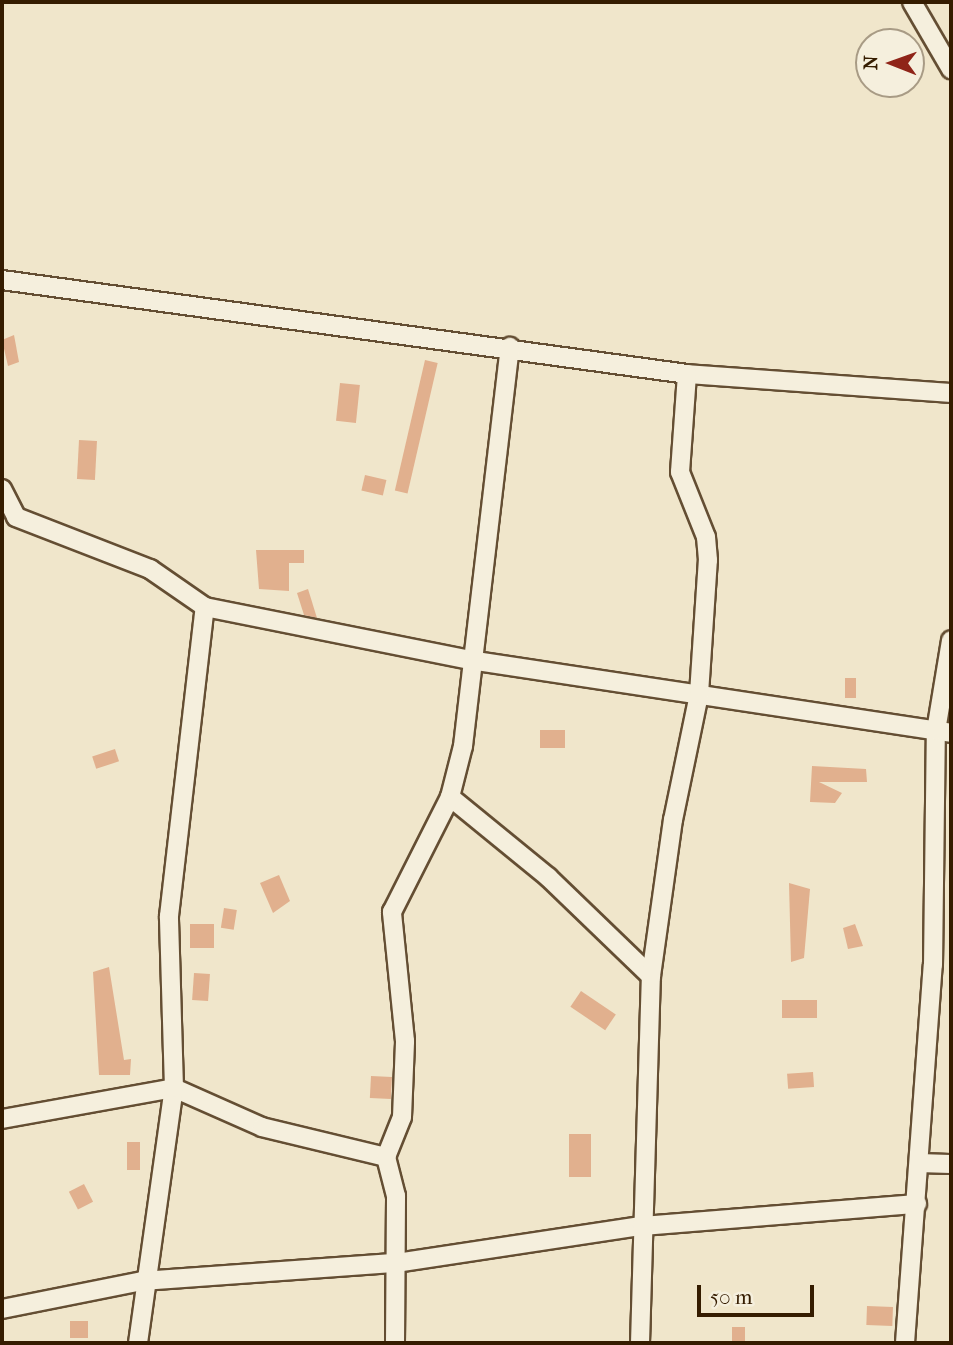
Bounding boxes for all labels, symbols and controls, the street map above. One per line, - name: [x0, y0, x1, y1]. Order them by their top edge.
- north arrow: [855, 28, 925, 98]
- text: N: [860, 55, 882, 70]
- scale bar: [701, 1272, 818, 1316]
- text: 50 m: [710, 1285, 753, 1309]

